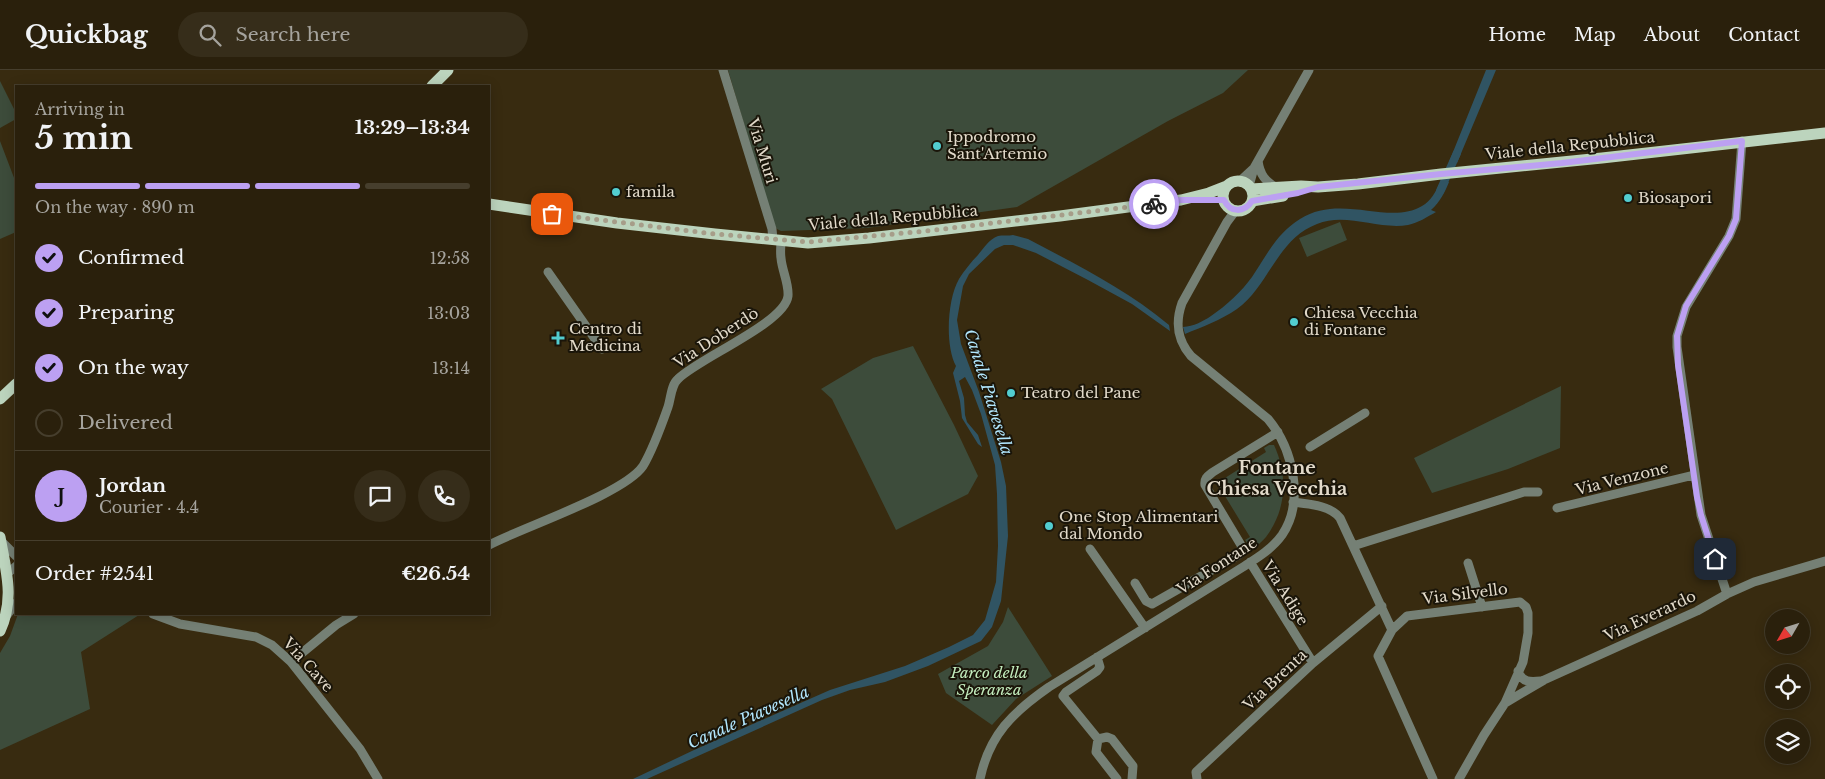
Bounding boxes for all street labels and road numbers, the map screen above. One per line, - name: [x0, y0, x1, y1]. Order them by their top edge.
- street label: Via Muri: [743, 115, 781, 186]
- street label: Viale della Repubblica: [1483, 127, 1656, 164]
- street label: Viale della Repubblica: [806, 201, 979, 234]
- street label: Via Doberdò: [669, 303, 762, 373]
- street label: Via Venzone: [1572, 458, 1670, 499]
- street label: Via Fontane: [1172, 533, 1260, 599]
- street label: Via Adige: [1258, 556, 1313, 629]
- street label: Via Silvello: [1420, 579, 1509, 608]
- street label: Via Everardo: [1600, 586, 1699, 646]
- street label: Via Cave: [278, 633, 338, 696]
- street label: Via Brenta: [1238, 645, 1311, 715]

